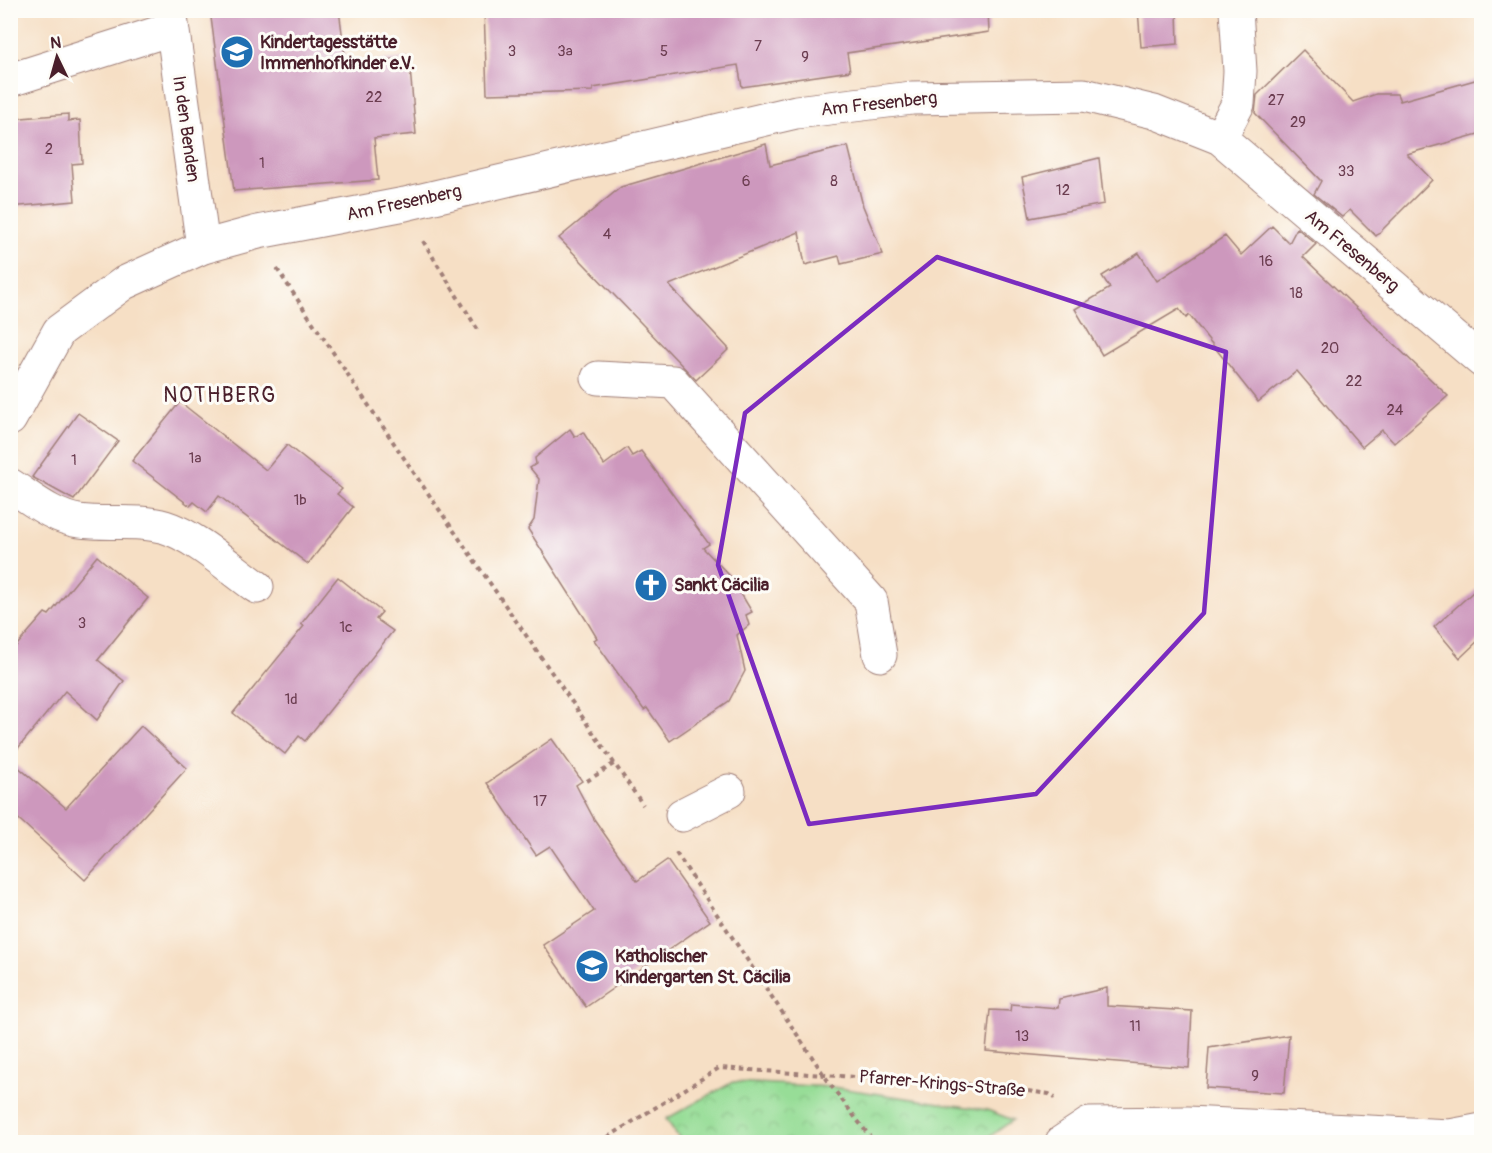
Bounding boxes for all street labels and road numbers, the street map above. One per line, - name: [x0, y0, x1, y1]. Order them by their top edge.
- street label: In den Benden: [167, 74, 205, 184]
- street label: Am Fresenberg: [820, 86, 938, 122]
- street label: Am Fresenberg: [344, 180, 464, 226]
- street label: Am Fresenberg: [1300, 205, 1404, 297]
- street label: Pfarrer-Krings-Straße: [858, 1065, 1026, 1103]

